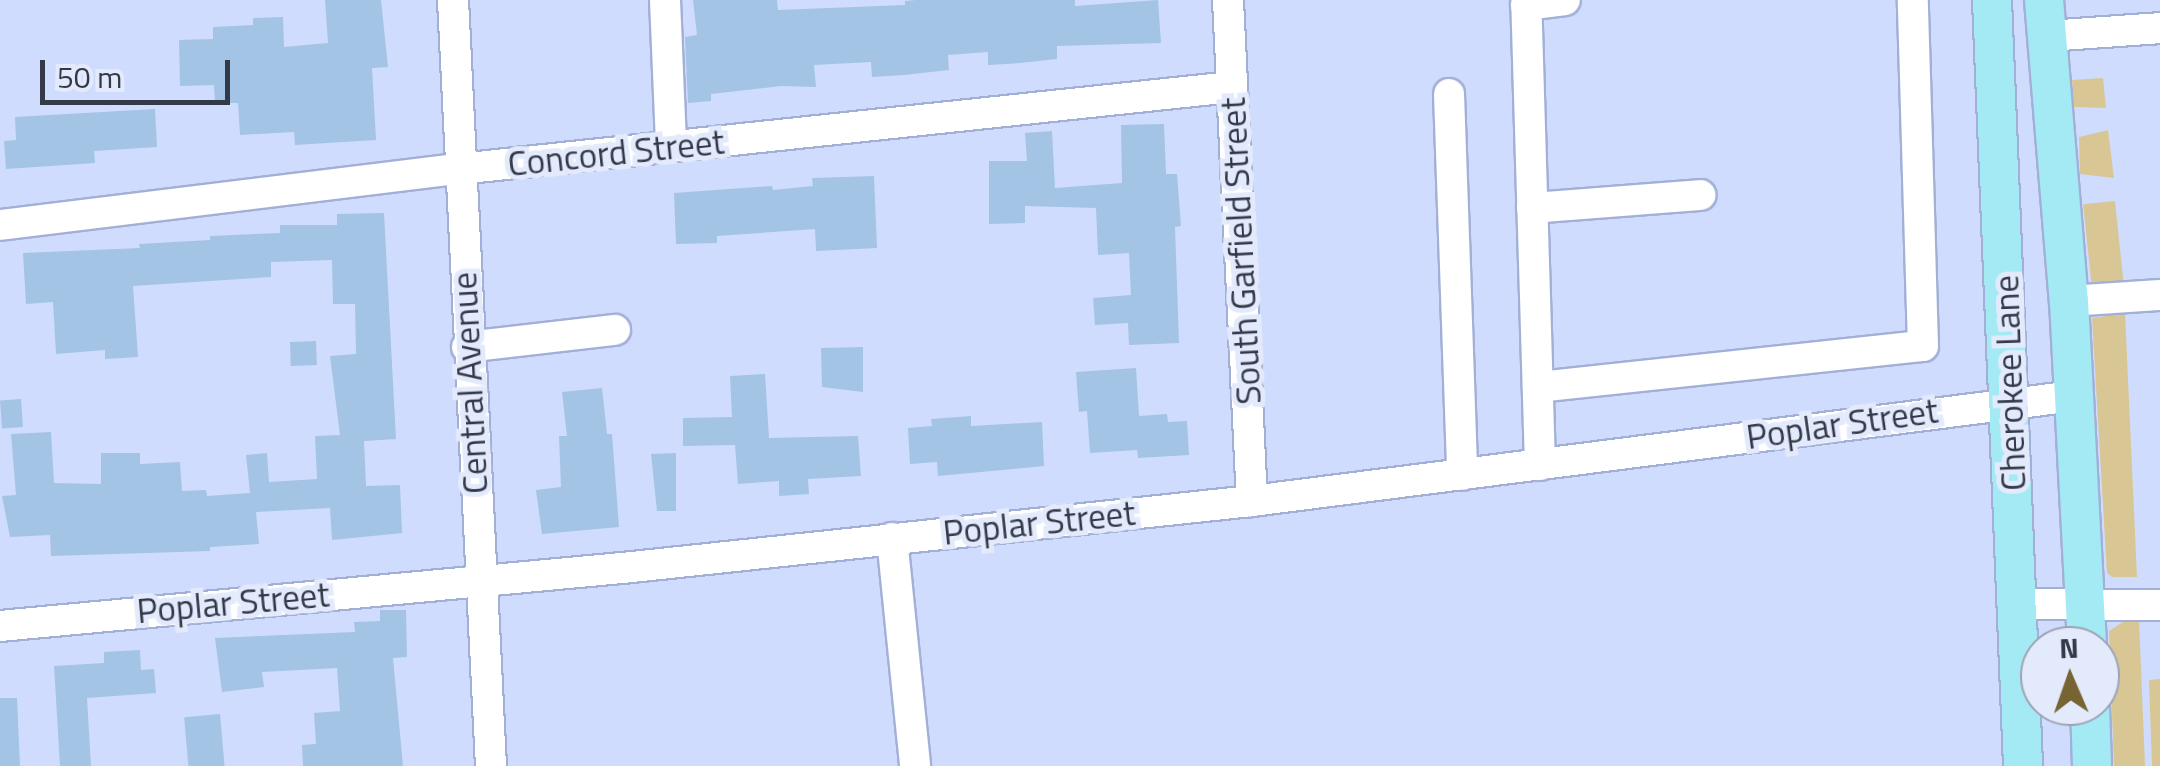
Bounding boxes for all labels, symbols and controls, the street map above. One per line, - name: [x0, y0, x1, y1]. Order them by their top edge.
- scale bar: [45, 40, 235, 102]
- text: 50 m: [57, 54, 122, 100]
- street label: South Garfield Street: [1211, 96, 1269, 406]
- street label: Concord Street: [506, 120, 726, 184]
- street label: Central Avenue: [442, 271, 496, 495]
- street label: Cherokee Lane: [1984, 274, 2034, 492]
- street label: Poplar Street: [1743, 389, 1941, 457]
- street label: Poplar Street: [941, 491, 1137, 553]
- street label: Poplar Street: [135, 573, 331, 631]
- north arrow: [2020, 626, 2120, 726]
- text: N: [2059, 626, 2079, 669]

